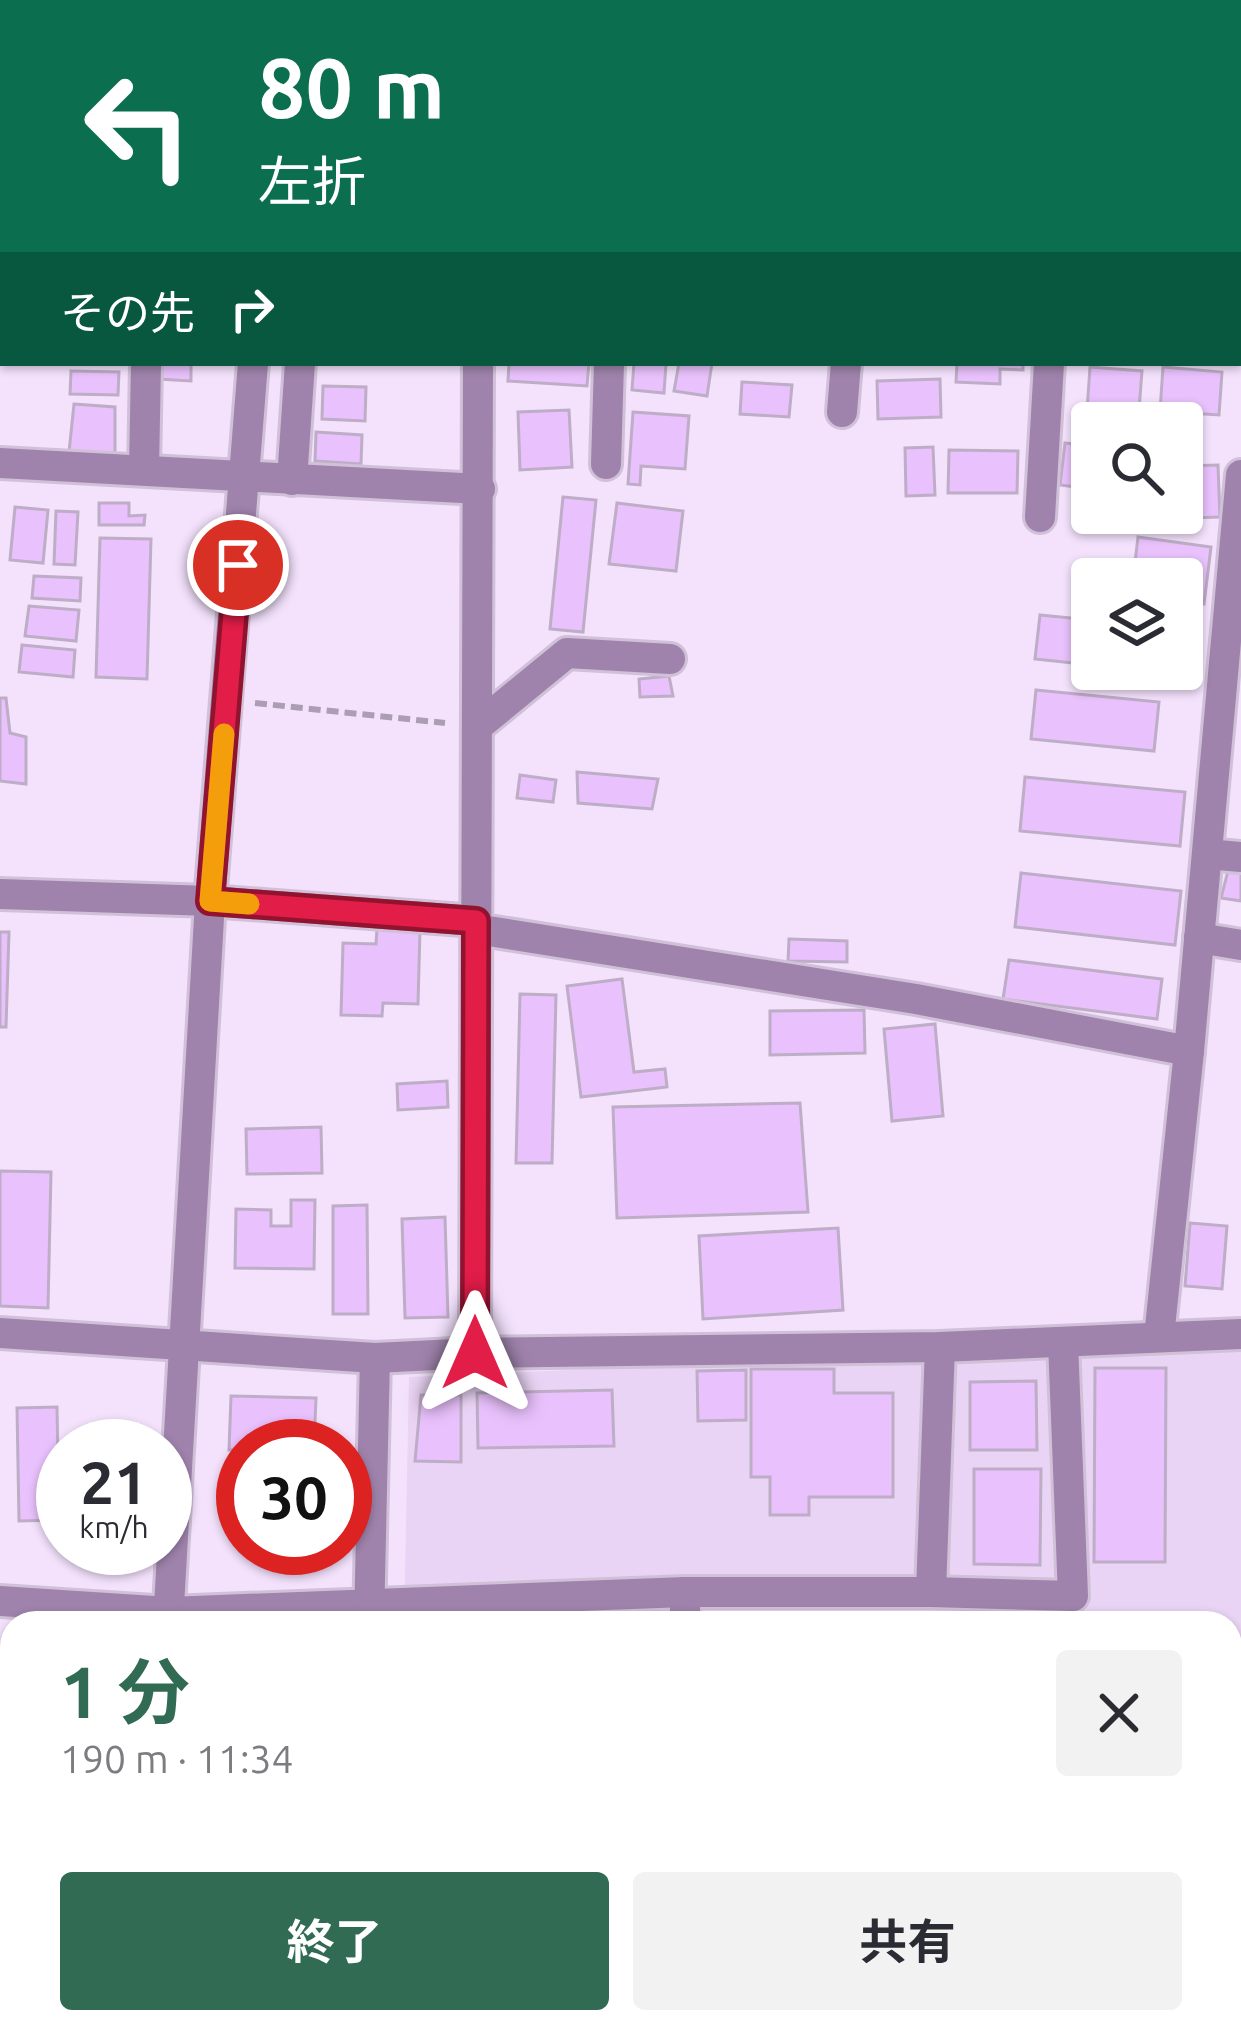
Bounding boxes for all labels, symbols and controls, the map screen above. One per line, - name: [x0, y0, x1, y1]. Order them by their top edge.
- text: 80 m: [258, 40, 445, 134]
- icon: left: [60, 48, 216, 204]
- text: 左折: [258, 151, 366, 211]
- icon: right: [219, 276, 285, 342]
- text: その先: [60, 287, 195, 338]
- map controls: [1071, 402, 1203, 690]
- button: search: [1071, 402, 1203, 534]
- pin: [187, 514, 289, 616]
- icon: arrive: [205, 532, 271, 598]
- button: layers: [1071, 558, 1203, 690]
- position arrow: [412, 1290, 538, 1416]
- speed limit sign: 30: [216, 1419, 372, 1575]
- text: 21: [80, 1448, 148, 1515]
- text: km/h: [79, 1510, 149, 1544]
- button: close: [1056, 1650, 1182, 1776]
- text: 1 分: [60, 1651, 190, 1732]
- text: 190 m · 11:34: [60, 1737, 294, 1780]
- button: 終了: [60, 1872, 609, 2010]
- button: 共有: [633, 1872, 1182, 2010]

